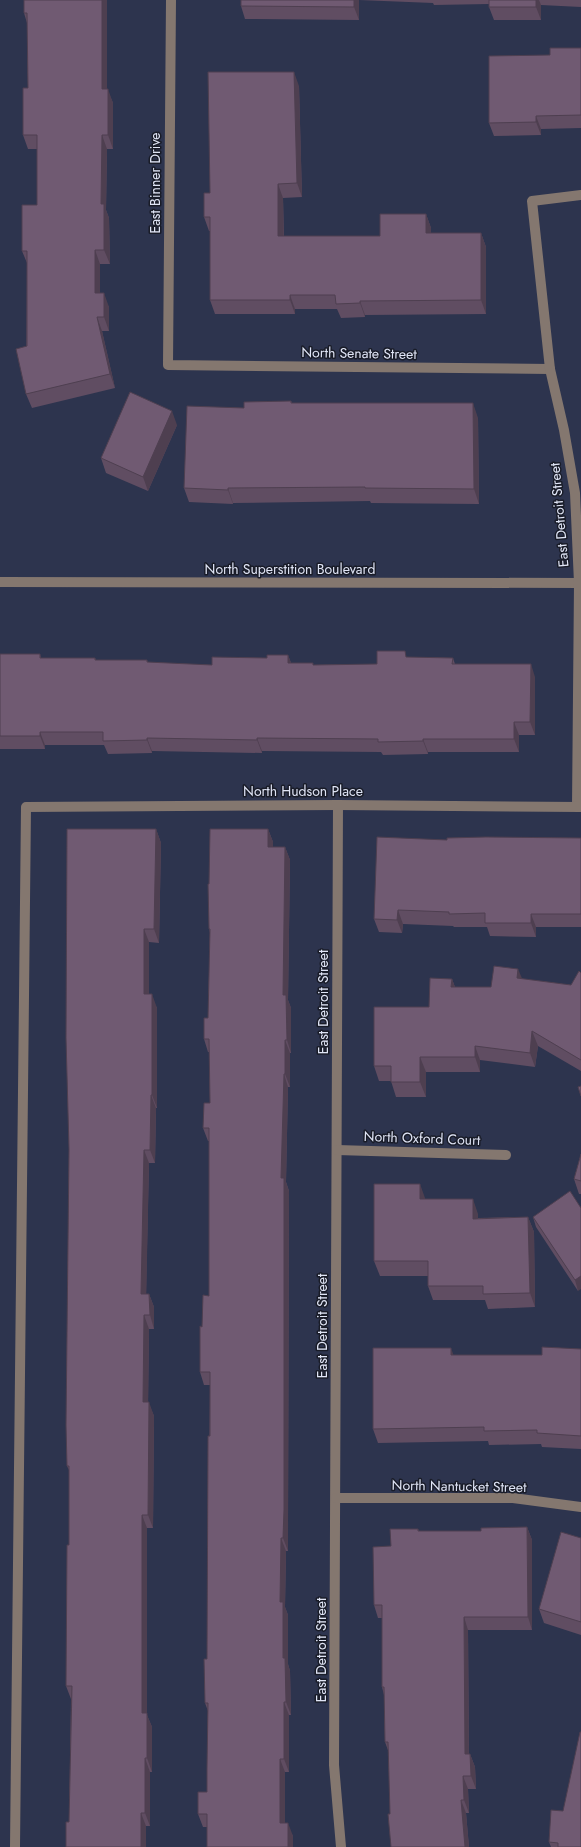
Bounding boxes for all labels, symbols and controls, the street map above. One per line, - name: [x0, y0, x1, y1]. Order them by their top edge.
- street label: East Binner Drive: [145, 132, 165, 234]
- street label: North Senate Street: [301, 342, 417, 364]
- street label: East Detroit Street: [544, 461, 574, 568]
- street label: North Superstition Boulevard: [205, 559, 375, 579]
- street label: North Hudson Place: [243, 781, 363, 801]
- street label: East Detroit Street: [313, 949, 333, 1054]
- street label: North Oxford Court: [363, 1126, 481, 1150]
- street label: East Detroit Street: [312, 1273, 332, 1378]
- street label: North Nantucket Street: [391, 1475, 527, 1497]
- street label: East Detroit Street: [311, 1597, 331, 1702]

